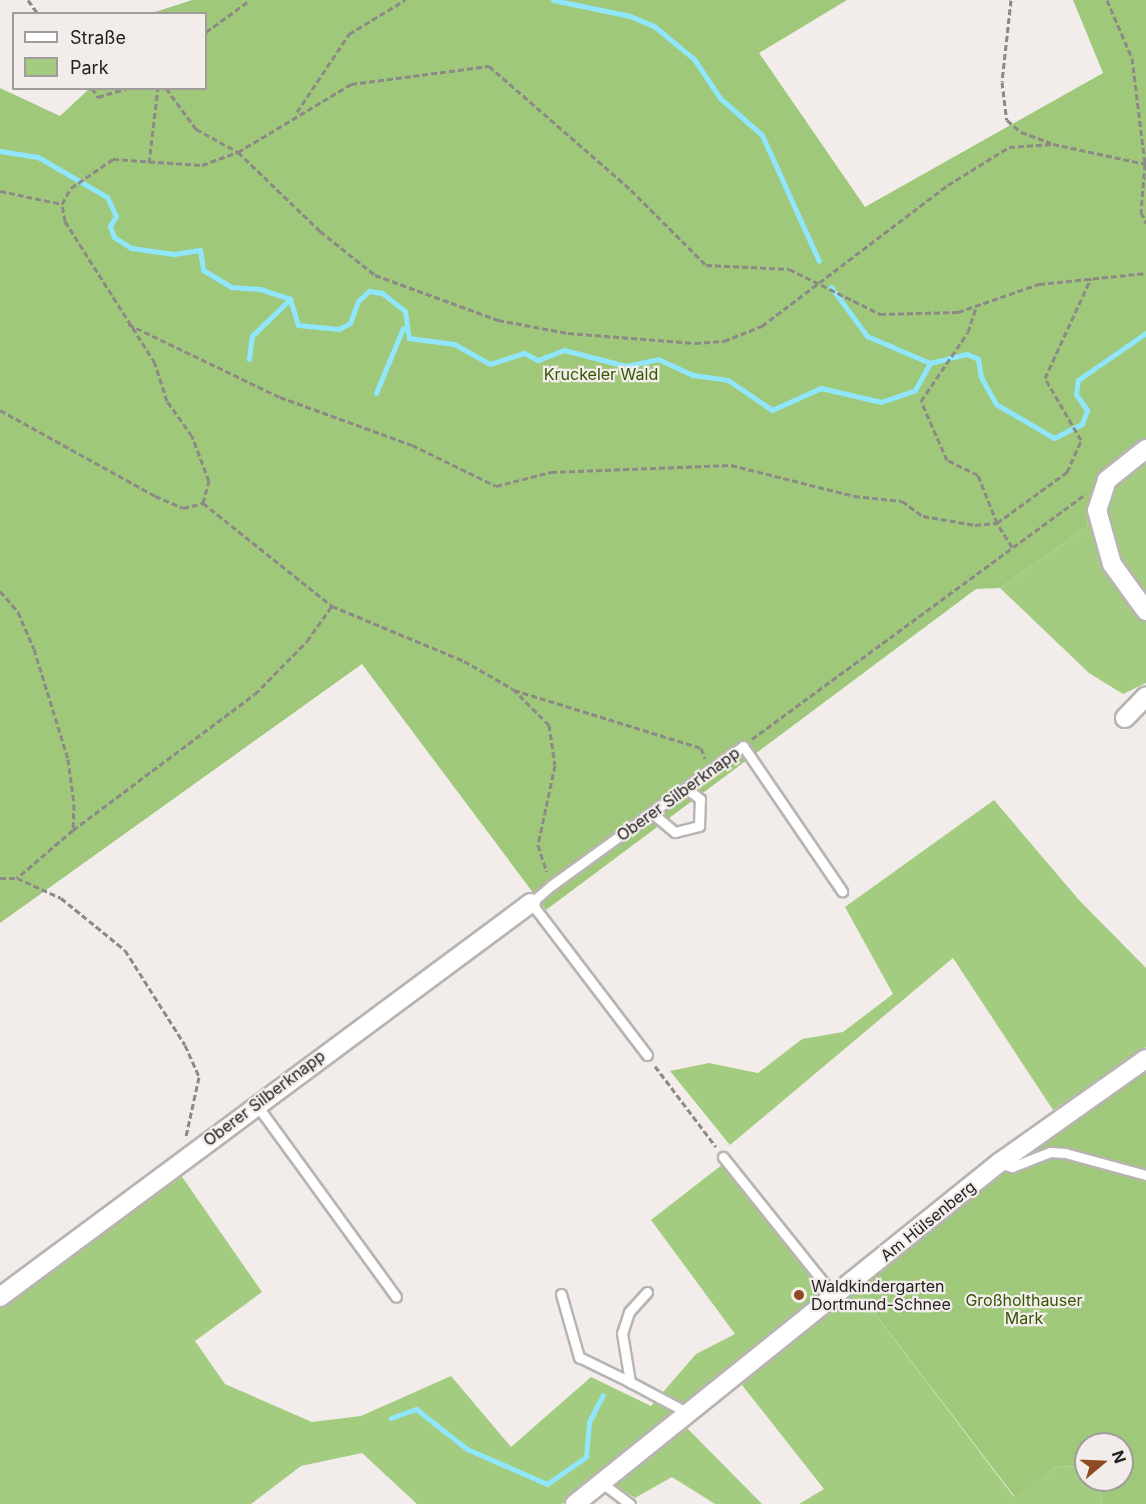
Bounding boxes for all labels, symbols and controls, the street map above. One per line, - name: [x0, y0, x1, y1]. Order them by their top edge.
- legend: [12, 12, 207, 90]
- text: Straße: [70, 27, 126, 48]
- text: Park: [70, 57, 109, 78]
- park label: Kruckeler Wald: [544, 364, 658, 384]
- street label: Oberer Silberknapp: [613, 743, 743, 845]
- street label: Oberer Silberknapp: [199, 1046, 329, 1150]
- street label: Am Hülsenberg: [877, 1177, 979, 1265]
- place label: Waldkindergarten Dortmund-Schnee: [811, 1276, 951, 1314]
- marker: Waldkindergarten Dortmund-Schnee: [792, 1288, 806, 1302]
- park label: Großholthauser Mark: [965, 1290, 1083, 1328]
- north arrow: [1074, 1432, 1134, 1492]
- text: N: [1108, 1448, 1131, 1466]

